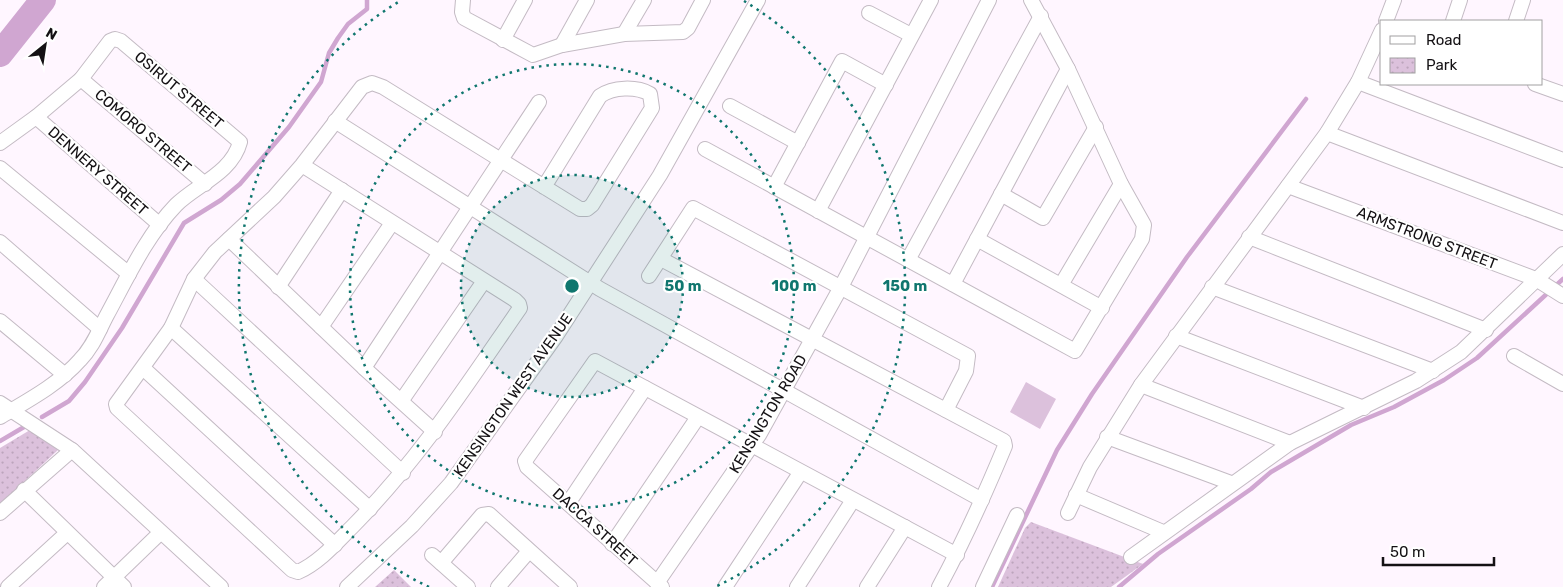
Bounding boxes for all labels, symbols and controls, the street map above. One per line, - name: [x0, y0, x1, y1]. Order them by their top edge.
- north arrow: [20, 20, 70, 70]
- legend: [1380, 20, 1543, 85]
- text: N: [43, 24, 60, 44]
- text: Road: [1426, 31, 1462, 49]
- street label: OSIRUT STREET: [131, 48, 227, 133]
- text: Park: [1426, 56, 1457, 74]
- street label: COMORO STREET: [91, 85, 195, 177]
- street label: DENNERY STREET: [44, 123, 152, 219]
- street label: ARMSTRONG STREET: [1354, 203, 1500, 273]
- centre of rings: [563, 277, 581, 295]
- text: 50 m: [665, 277, 701, 295]
- text: 100 m: [772, 277, 816, 295]
- text: 150 m: [883, 277, 927, 295]
- street label: KENSINGTON WEST AVENUE: [450, 310, 576, 480]
- street label: KENSINGTON ROAD: [725, 351, 811, 477]
- street label: DACCA STREET: [549, 484, 641, 570]
- scale bar: [1383, 534, 1494, 566]
- text: 50 m: [1390, 543, 1425, 561]

